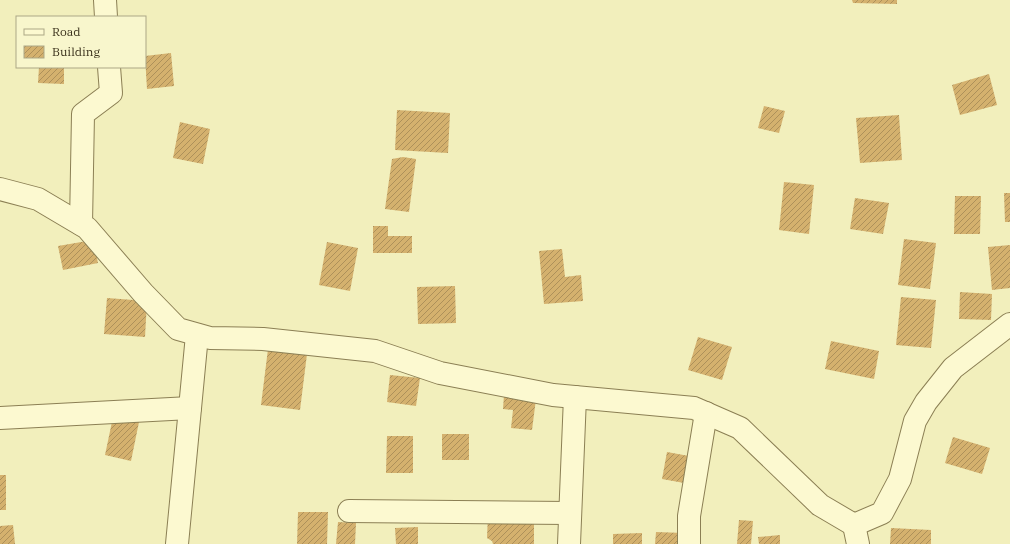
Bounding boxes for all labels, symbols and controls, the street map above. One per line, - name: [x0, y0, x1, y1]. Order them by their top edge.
- legend: [16, 16, 146, 68]
- text: Road: [52, 24, 81, 39]
- text: Building: [52, 44, 100, 59]

